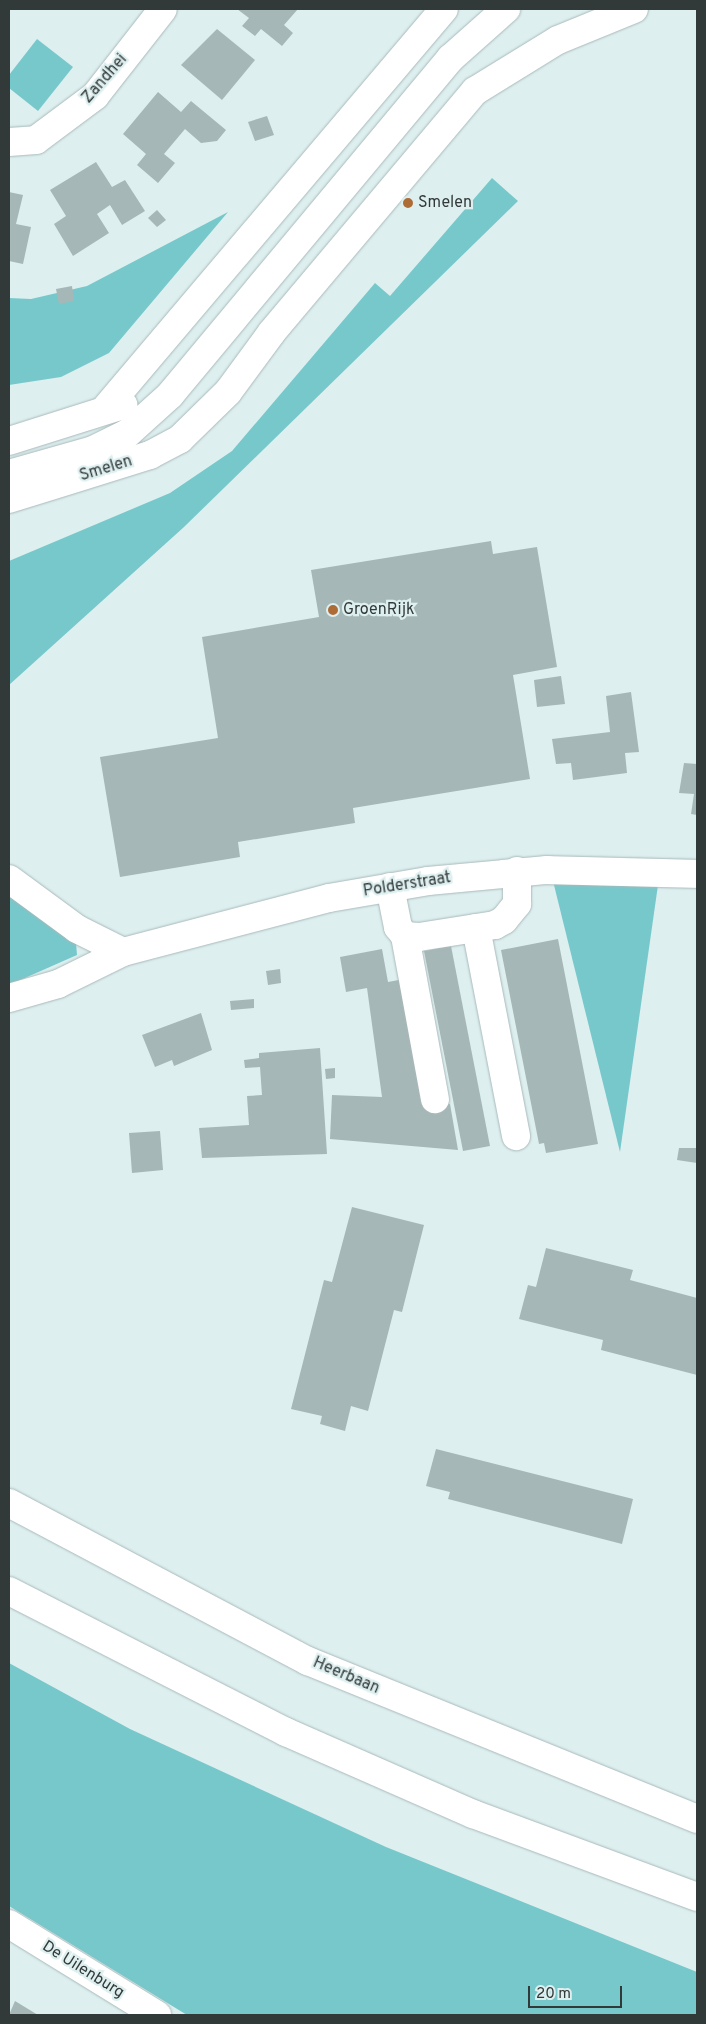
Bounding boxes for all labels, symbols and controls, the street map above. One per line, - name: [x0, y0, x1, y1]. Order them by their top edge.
- street label: Zandhei: [78, 50, 132, 108]
- place label: Smelen: [418, 193, 472, 213]
- marker: Smelen: [402, 197, 414, 209]
- street label: Smelen: [77, 452, 135, 486]
- place label: GroenRijk: [343, 600, 415, 620]
- marker: GroenRijk: [327, 604, 339, 616]
- street label: Polderstraat: [362, 869, 452, 901]
- street label: Heerbaan: [310, 1653, 382, 1699]
- street label: De Uilenburg: [38, 1937, 128, 2003]
- scale bar: [531, 1976, 625, 2008]
- text: 20 m: [536, 1985, 571, 2004]

